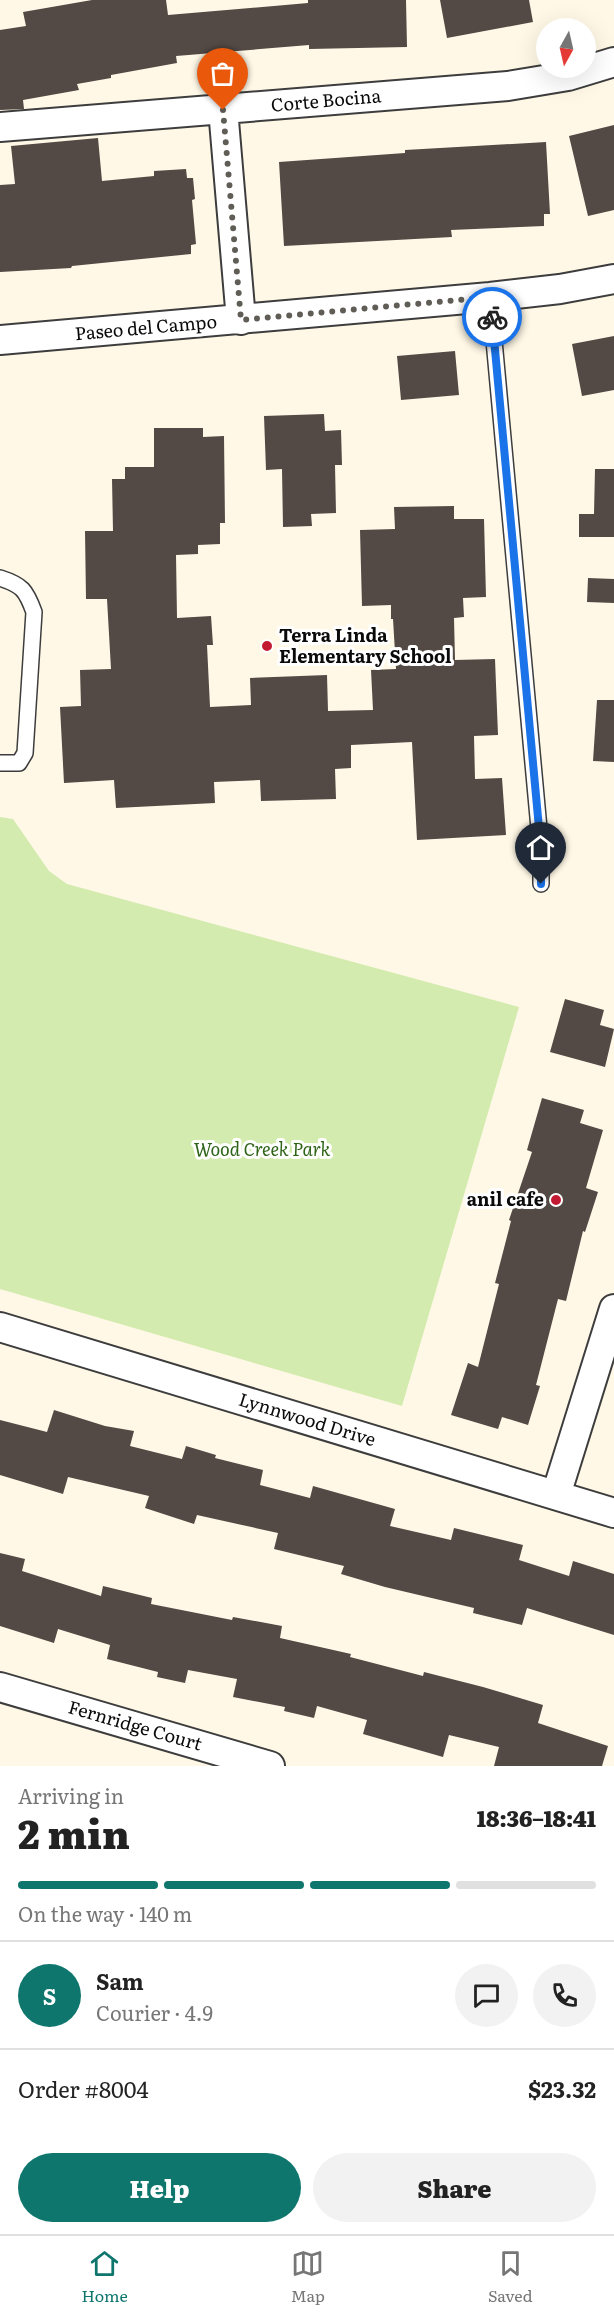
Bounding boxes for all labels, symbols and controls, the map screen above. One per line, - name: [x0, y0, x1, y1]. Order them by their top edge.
- north arrow: [536, 18, 596, 78]
- map controls: [536, 18, 596, 78]
- pin: [197, 48, 248, 110]
- icon: bag: [206, 57, 239, 90]
- street label: Corte Bocina: [270, 81, 382, 118]
- courier: [462, 287, 522, 347]
- icon: bike: [476, 301, 509, 334]
- street label: Paseo del Campo: [74, 307, 218, 346]
- place label: Terra Linda Elementary School: [279, 621, 452, 669]
- marker: Terra Linda Elementary School: [260, 639, 274, 653]
- pin: [515, 822, 566, 884]
- icon: home: [524, 831, 557, 864]
- park label: Wood Creek Park: [194, 1135, 330, 1162]
- place label: anil cafe: [467, 1185, 544, 1212]
- marker: anil cafe: [549, 1193, 563, 1207]
- street label: Lynnwood Drive: [236, 1385, 379, 1452]
- street label: Fernridge Court: [65, 1693, 206, 1757]
- text: Arriving in: [18, 1780, 124, 1810]
- text: 18:36–18:41: [477, 1801, 596, 1834]
- text: 2 min: [18, 1803, 130, 1861]
- text: On the way · 140 m: [18, 1898, 192, 1928]
- text: Sam: [96, 1964, 144, 1997]
- button: chat: [455, 1964, 518, 2027]
- button: phone: [533, 1964, 596, 2027]
- text: S: [43, 1979, 56, 2012]
- text: Courier · 4.9: [96, 1997, 213, 2027]
- text: Order #8004: [18, 2072, 149, 2105]
- text: $23.32: [528, 2072, 596, 2105]
- button: Help: [18, 2153, 301, 2222]
- button: Share: [313, 2153, 596, 2222]
- tab: Home: [82, 2247, 128, 2307]
- tab: Map: [291, 2247, 325, 2307]
- tab: Saved: [488, 2247, 532, 2307]

